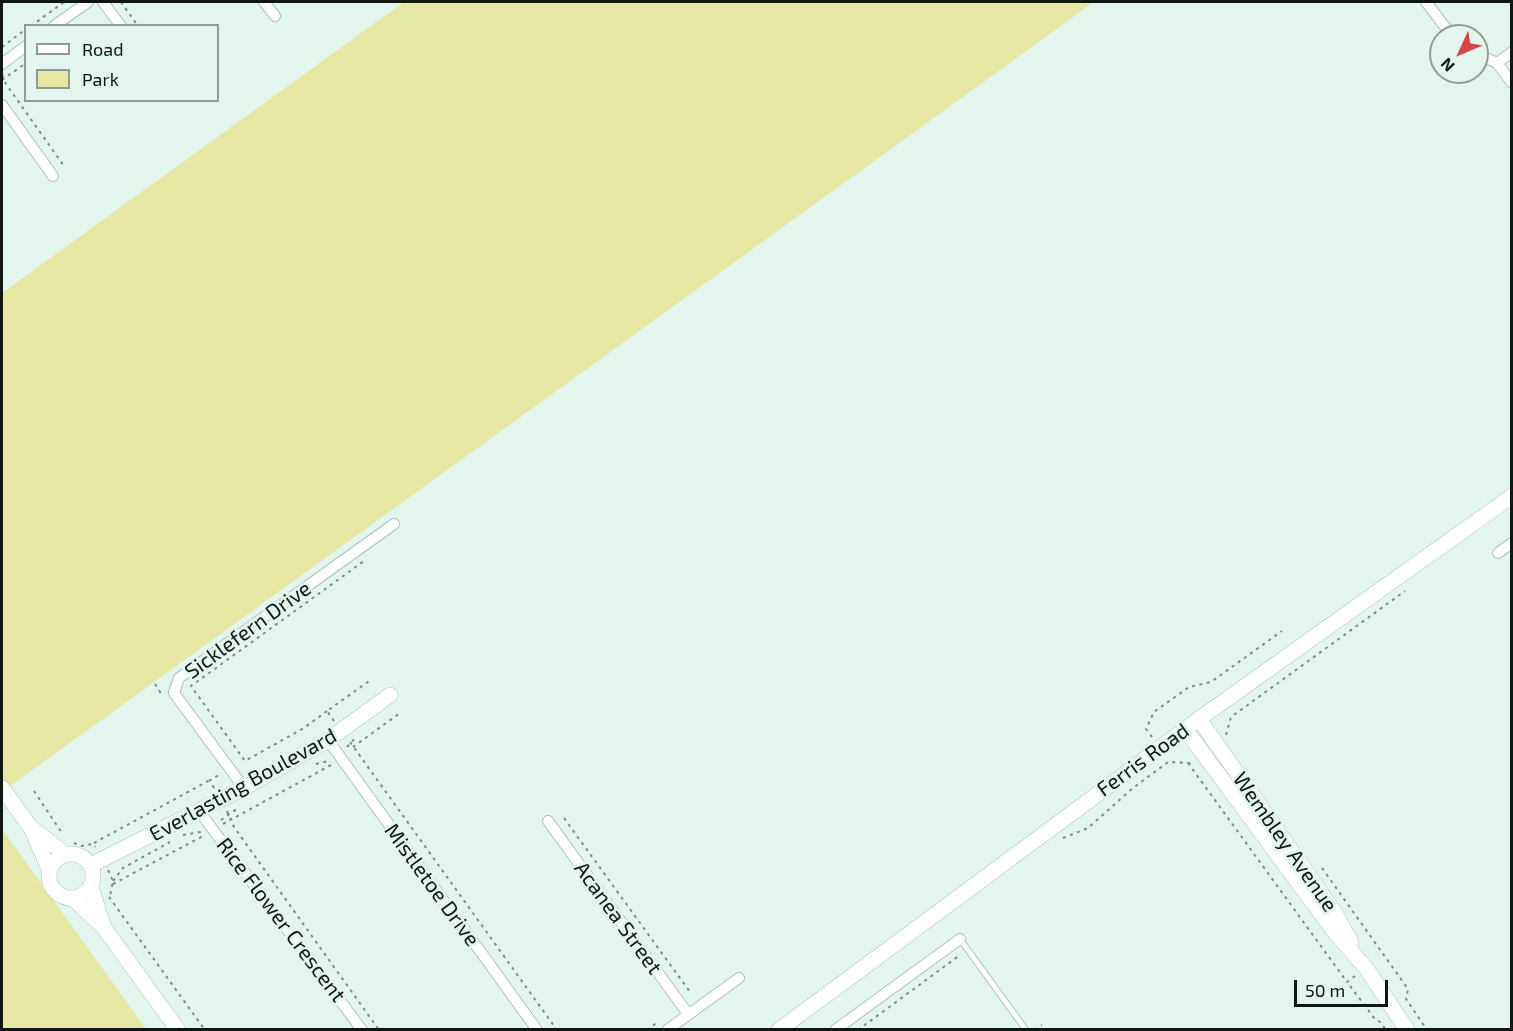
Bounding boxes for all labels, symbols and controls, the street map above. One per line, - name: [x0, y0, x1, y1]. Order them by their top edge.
- legend: [24, 24, 219, 102]
- north arrow: [1429, 24, 1489, 84]
- text: Road: [82, 38, 123, 60]
- text: N: [1436, 55, 1458, 76]
- text: Park: [82, 68, 119, 90]
- street label: Sicklefern Drive: [180, 576, 316, 684]
- street label: Ferris Road: [1092, 718, 1194, 802]
- street label: Everlasting Boulevard: [145, 723, 341, 847]
- street label: Wembley Avenue: [1227, 767, 1343, 917]
- street label: Mistletoe Drive: [379, 819, 485, 951]
- street label: Rice Flower Crescent: [211, 833, 351, 1007]
- street label: Acanea Street: [569, 857, 667, 979]
- scale bar: [1297, 968, 1392, 1006]
- text: 50 m: [1305, 979, 1345, 1001]

